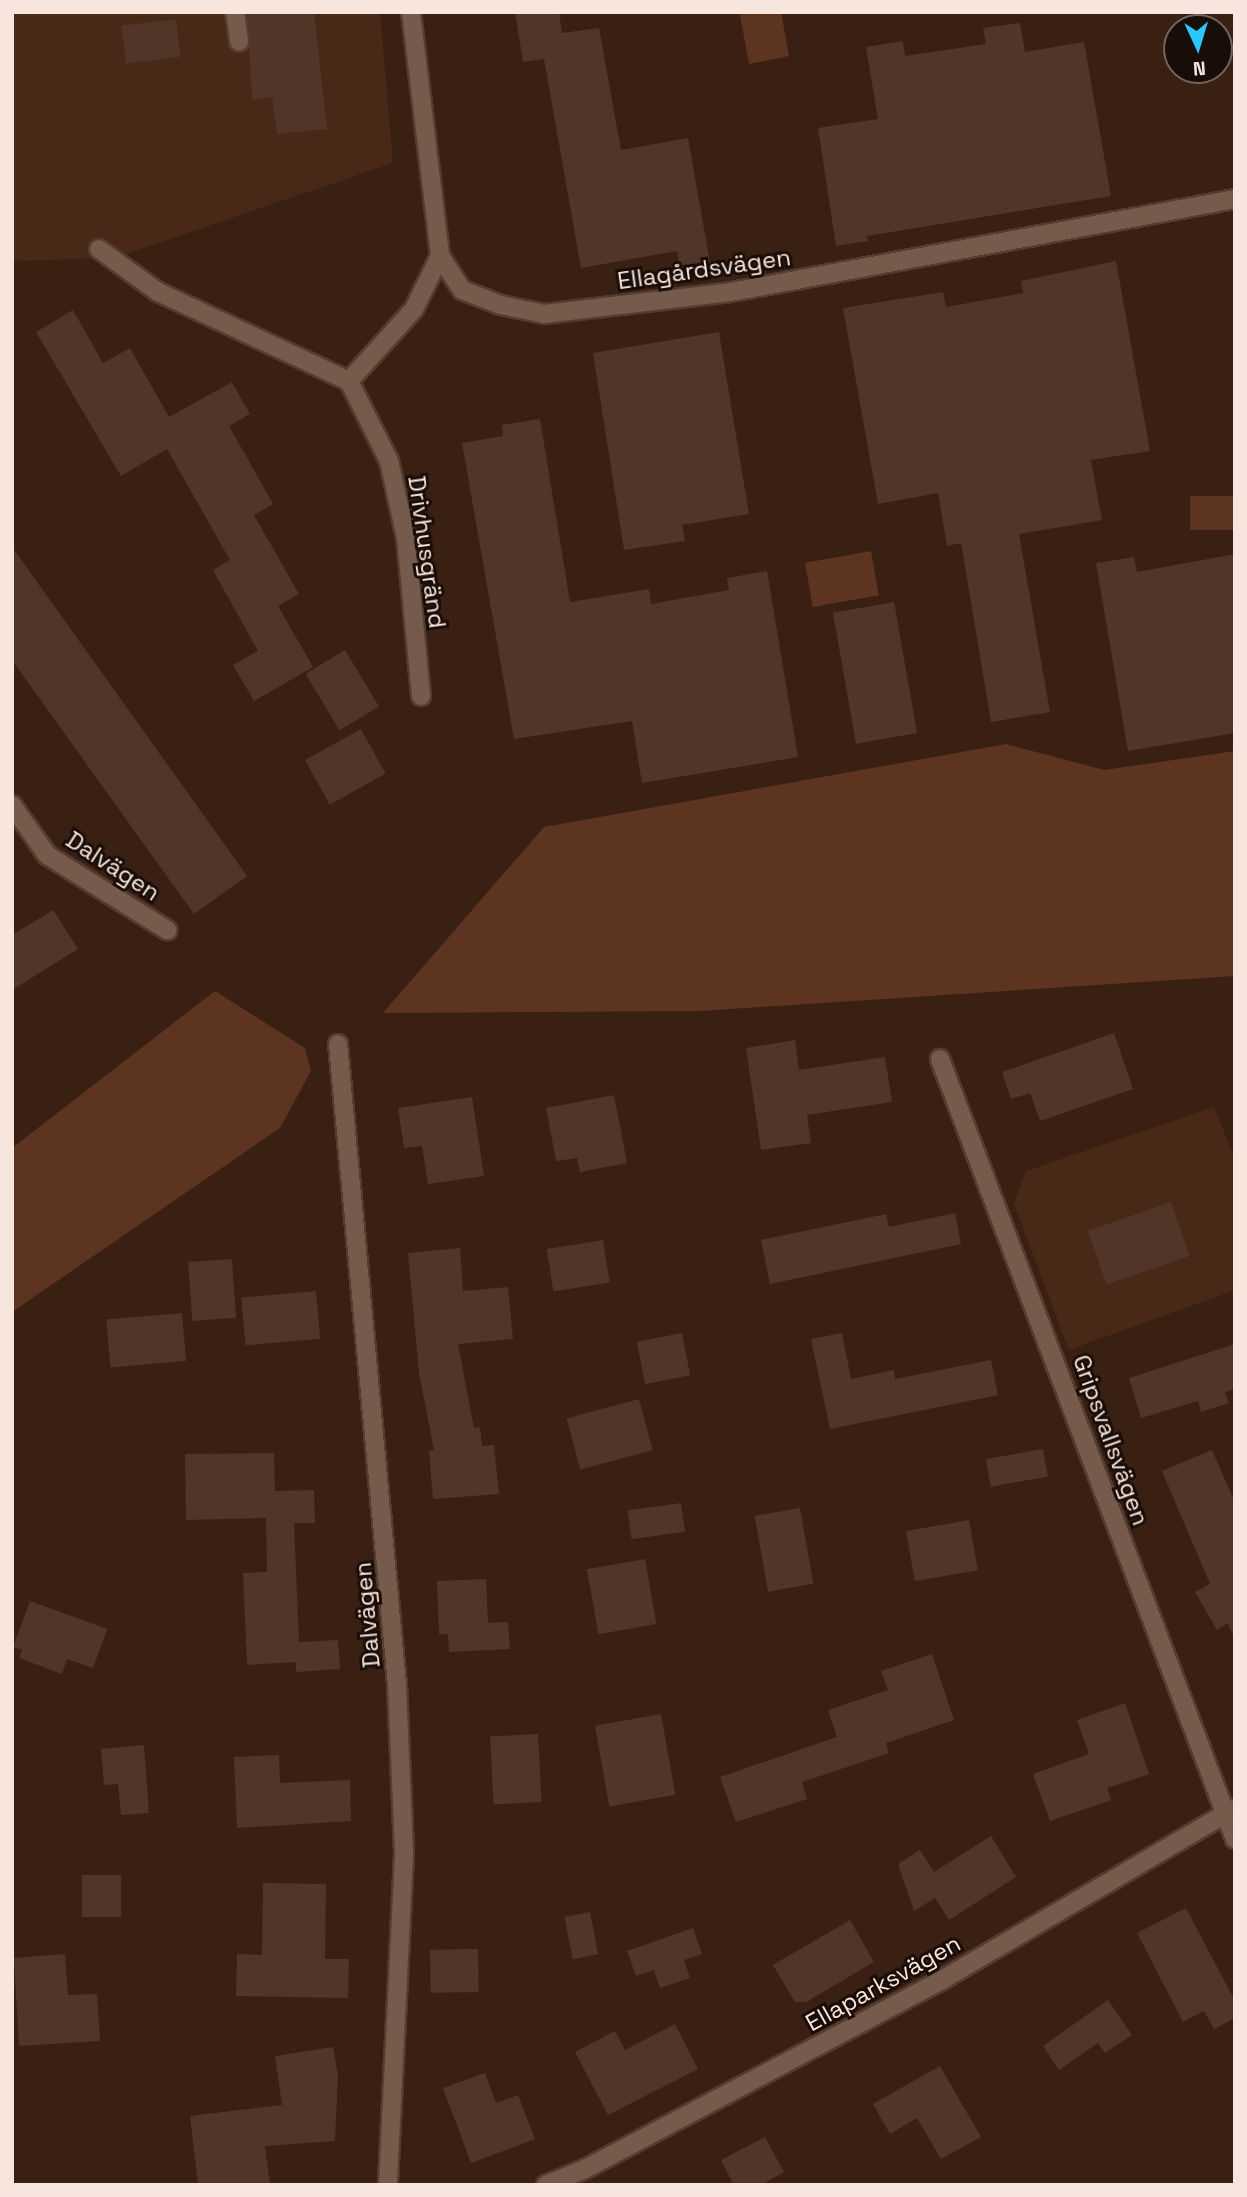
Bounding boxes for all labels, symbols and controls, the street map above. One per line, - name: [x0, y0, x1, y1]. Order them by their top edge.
- north arrow: [1163, 14, 1233, 84]
- text: N: [1192, 56, 1207, 81]
- street label: Ellagårdsvägen: [616, 243, 792, 295]
- street label: Drivhusgränd: [402, 474, 452, 630]
- street label: Dalvägen: [61, 825, 165, 907]
- street label: Gripsvallsvägen: [1067, 1351, 1155, 1529]
- street label: Dalvägen: [348, 1561, 386, 1669]
- street label: Ellaparksvägen: [801, 1929, 965, 2037]

